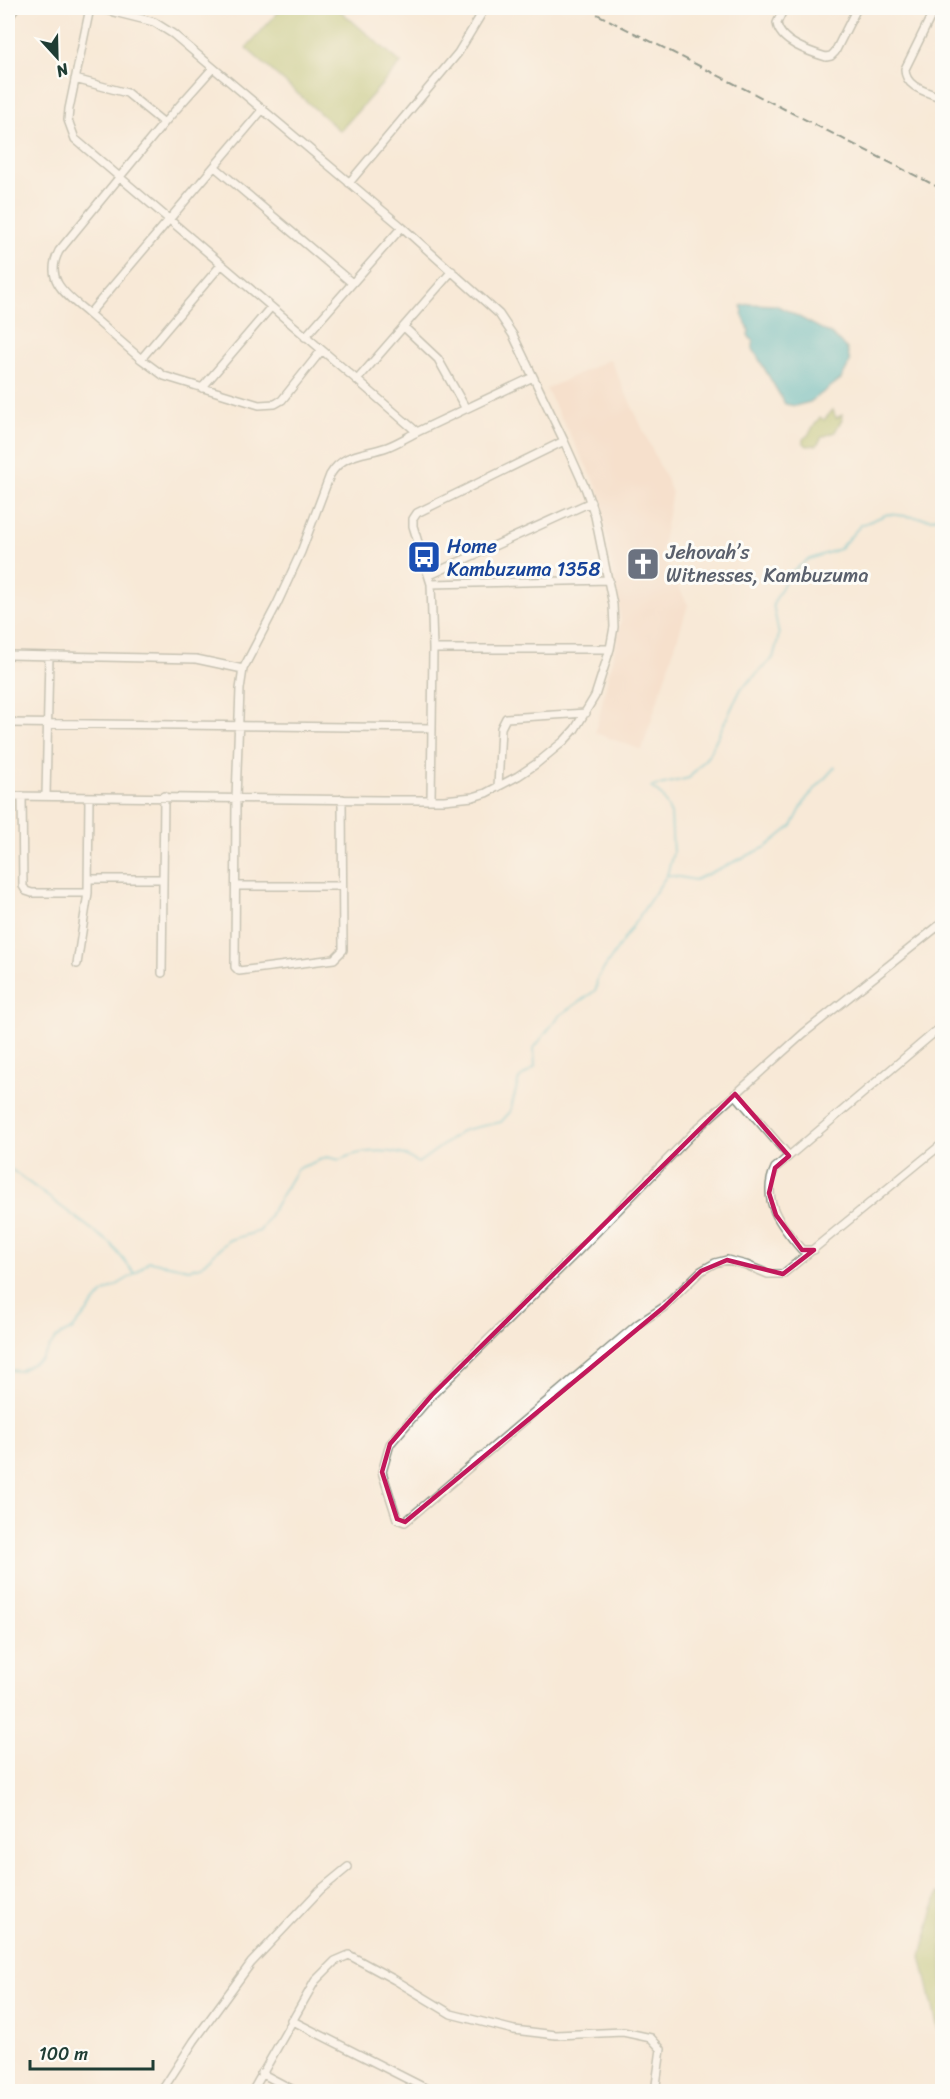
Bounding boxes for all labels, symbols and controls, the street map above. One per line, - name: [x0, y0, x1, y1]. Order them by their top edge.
- north arrow: [27, 27, 87, 87]
- text: N: [51, 55, 74, 86]
- place label: Home Kambuzuma 1358: [447, 529, 601, 587]
- place label: Jehovah’s Witnesses, Kambuzuma: [665, 535, 868, 593]
- bus stop icon: Home Kambuzuma 1358: [406, 539, 442, 575]
- church icon: Jehovah’s Witnesses, Kambuzuma: [625, 546, 661, 582]
- scale bar: [30, 2033, 153, 2071]
- text: 100 m: [39, 2038, 88, 2070]

